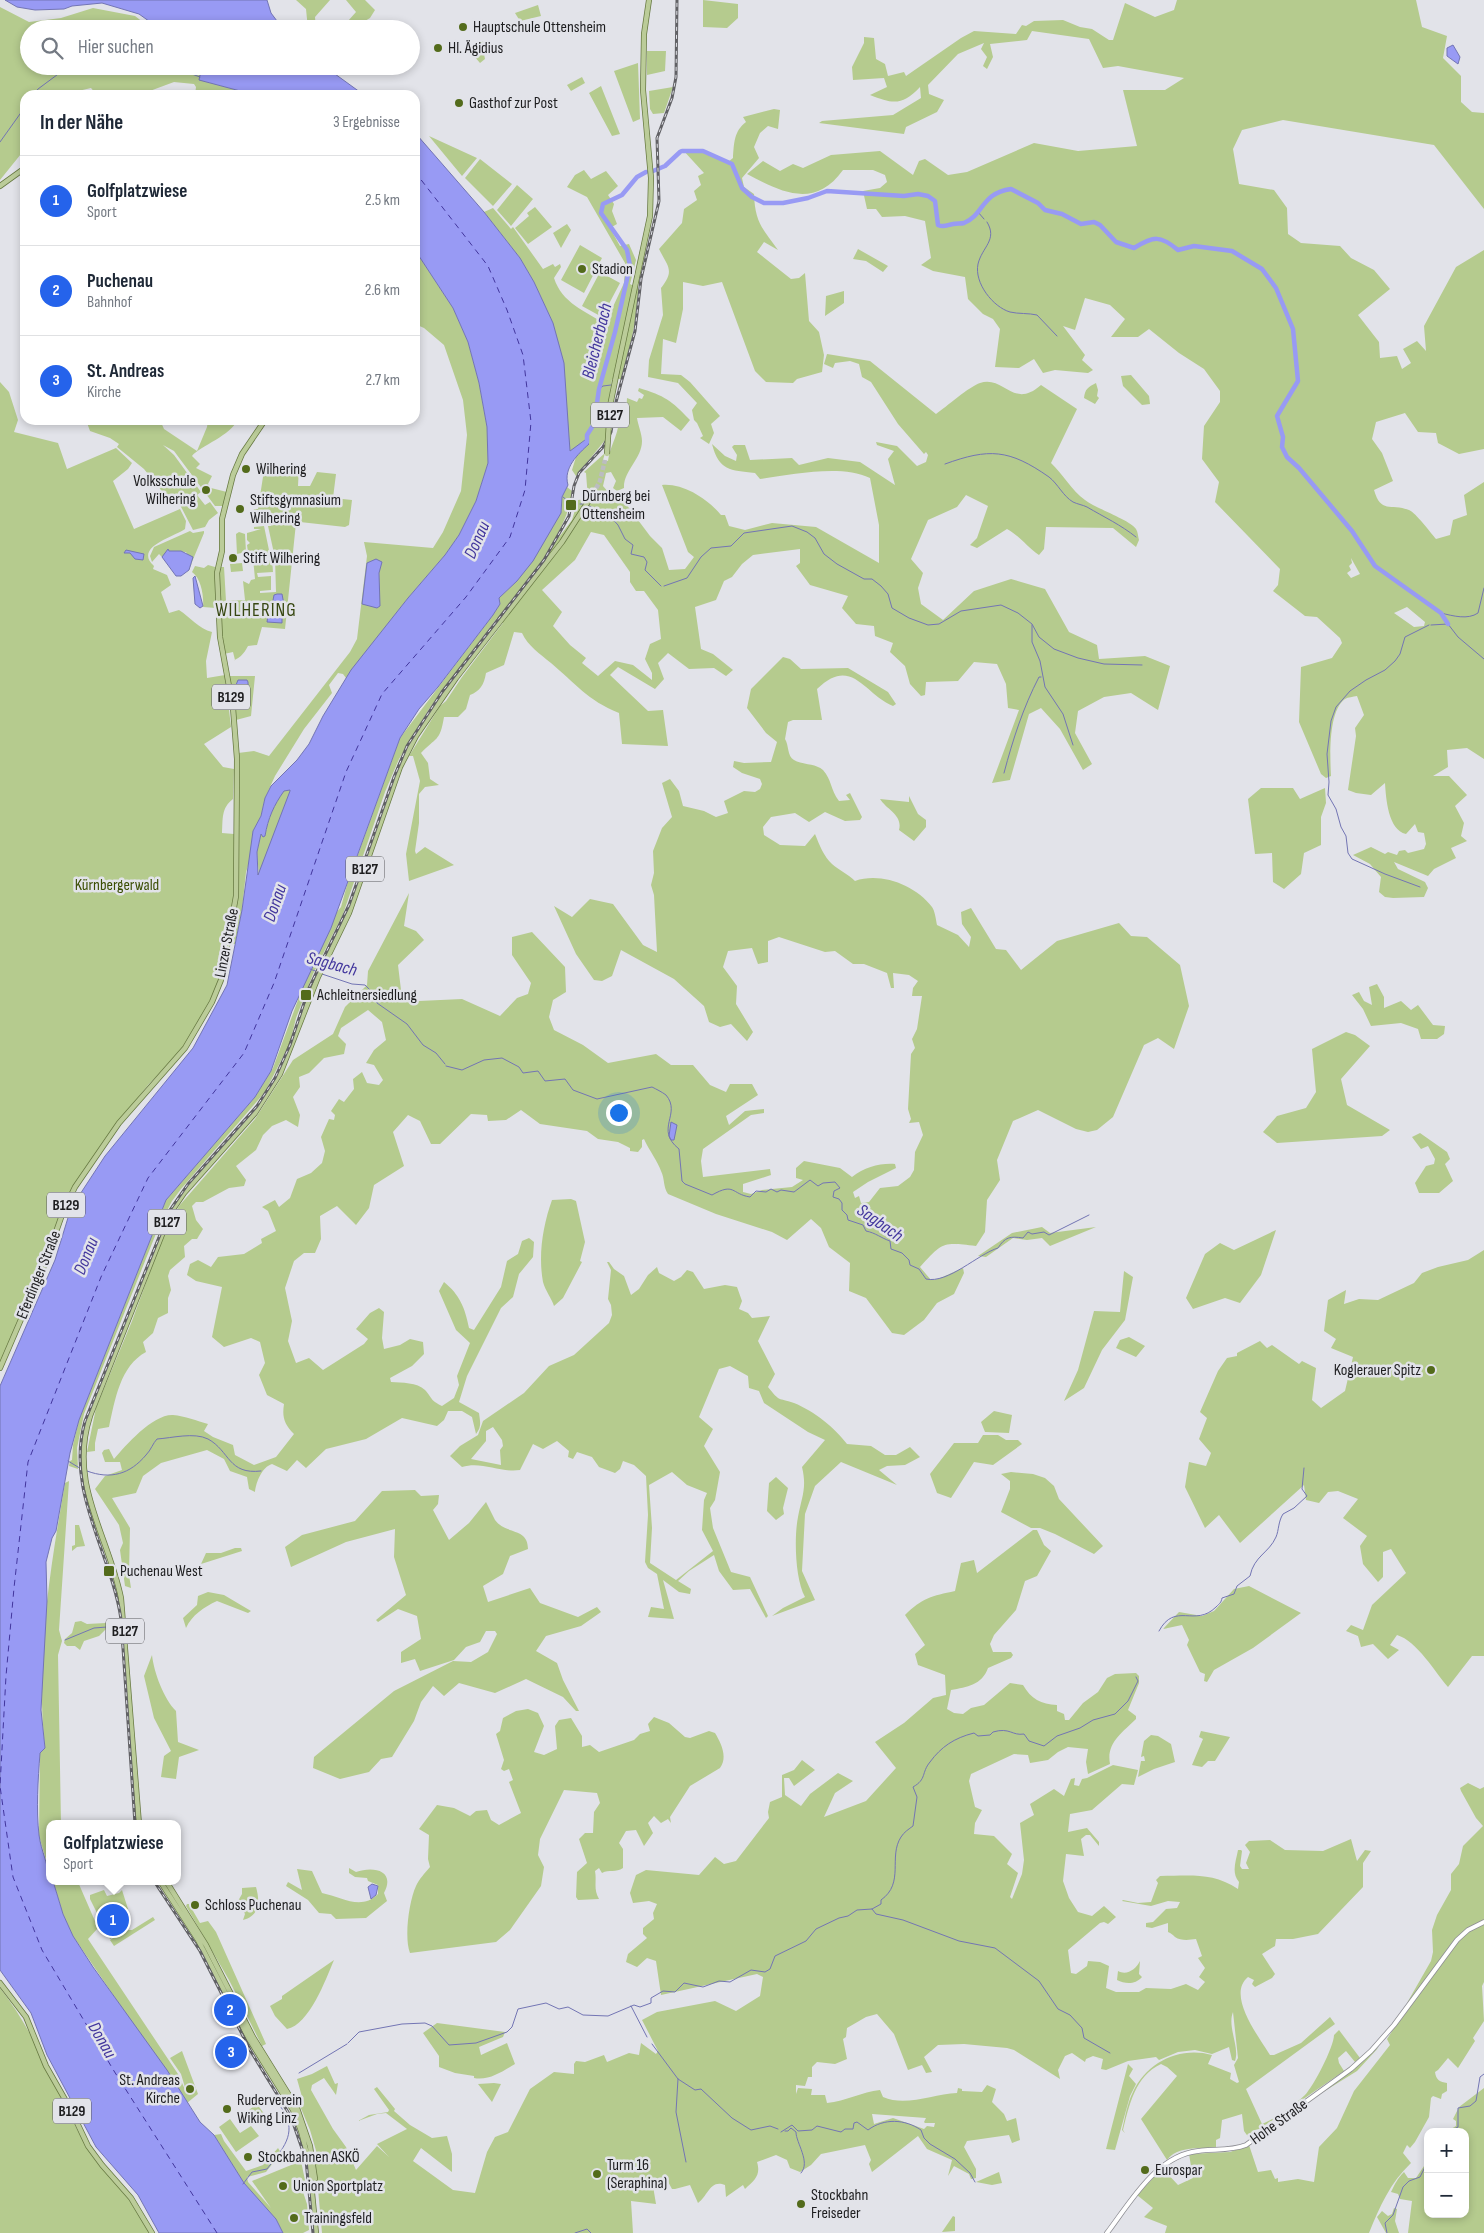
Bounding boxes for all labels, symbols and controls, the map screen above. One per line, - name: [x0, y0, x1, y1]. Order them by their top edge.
- place label: Hauptschule Ottensheim: [473, 18, 606, 37]
- search box: [20, 20, 420, 75]
- marker: Hauptschule Ottensheim: [457, 21, 469, 33]
- icon: search: [38, 34, 66, 62]
- text: Hier suchen: [78, 36, 154, 59]
- place label: Hl. Ägidius: [448, 39, 503, 58]
- marker: Hl. Ägidius: [432, 42, 444, 54]
- place label: Gasthof zur Post: [469, 94, 558, 113]
- marker: Gasthof zur Post: [453, 97, 465, 109]
- text: In der Nähe: [40, 110, 123, 135]
- text: 3 Ergebnisse: [333, 113, 400, 132]
- text: Golfplatzwiese: [87, 180, 187, 203]
- text: 1: [53, 191, 59, 210]
- text: 2.5 km: [365, 191, 400, 210]
- text: Sport: [87, 203, 117, 222]
- place label: Stadion: [592, 260, 633, 279]
- marker: Stadion: [576, 263, 588, 275]
- text: Puchenau: [87, 270, 153, 293]
- text: 2: [52, 281, 60, 300]
- text: 2.6 km: [365, 281, 400, 300]
- text: Bahnhof: [87, 293, 132, 312]
- water label: Bleicherbach: [577, 301, 617, 381]
- text: St. Andreas: [87, 360, 164, 383]
- text: 3: [52, 371, 60, 390]
- text: 2.7 km: [366, 371, 400, 390]
- text: Kirche: [87, 383, 121, 402]
- road number: B127: [591, 402, 629, 428]
- place label: Wilhering: [256, 460, 306, 479]
- marker: Wilhering: [240, 463, 252, 475]
- place label: Volksschule Wilhering: [133, 472, 196, 509]
- marker: Volksschule Wilhering: [200, 484, 212, 496]
- place label: Dürnberg bei Ottensheim: [582, 487, 650, 524]
- place label: Stiftsgymnasium Wilhering: [250, 491, 341, 528]
- marker: Dürnberg bei Ottensheim: [564, 498, 578, 512]
- marker: Stiftsgymnasium Wilhering: [234, 503, 246, 515]
- water label: Donau: [460, 518, 495, 562]
- place label: Stift Wilhering: [243, 549, 320, 568]
- marker: Stift Wilhering: [227, 552, 239, 564]
- district label: WILHERING: [215, 599, 297, 622]
- road number: B129: [212, 684, 250, 710]
- road number: B127: [346, 856, 384, 882]
- park label: Kürnbergerwald: [75, 876, 159, 895]
- water label: Donau: [259, 881, 291, 924]
- street label: Linzer Straße: [211, 907, 243, 979]
- water label: Sagbach: [304, 947, 360, 981]
- place label: Achleitnersiedlung: [316, 986, 417, 1005]
- marker: Achleitnersiedlung: [299, 988, 313, 1002]
- your location: [606, 1100, 632, 1126]
- road number: B129: [47, 1192, 85, 1218]
- water label: Sagbach: [853, 1200, 907, 1247]
- road number: B127: [148, 1210, 186, 1234]
- street label: Eferdinger Straße: [13, 1228, 65, 1322]
- water label: Donau: [69, 1234, 103, 1278]
- place label: Koglerauer Spitz: [1334, 1361, 1421, 1380]
- marker: Koglerauer Spitz: [1425, 1364, 1437, 1376]
- place label: Puchenau West: [120, 1562, 203, 1581]
- marker: Puchenau West: [102, 1564, 116, 1578]
- road number: B127: [106, 1618, 144, 1644]
- popup: [46, 1820, 181, 1885]
- text: Golfplatzwiese: [63, 1832, 164, 1855]
- text: Sport: [63, 1855, 93, 1874]
- place label: Schloss Puchenau: [205, 1896, 301, 1915]
- marker: Schloss Puchenau: [189, 1899, 201, 1911]
- pin: 1: [97, 1901, 129, 1939]
- pin: 2: [214, 1991, 246, 2029]
- water label: Donau: [83, 2018, 121, 2062]
- pin: 3: [215, 2033, 247, 2071]
- place label: St. Andreas Kirche: [119, 2071, 180, 2108]
- marker: St. Andreas Kirche: [184, 2083, 196, 2095]
- place label: Ruderverein Wiking Linz: [237, 2091, 302, 2128]
- street label: Hohe Straße: [1247, 2095, 1311, 2149]
- road number: B129: [53, 2098, 91, 2124]
- marker: Ruderverein Wiking Linz: [221, 2103, 233, 2115]
- map controls: [1424, 2128, 1469, 2218]
- button: +: [1424, 2128, 1469, 2173]
- place label: Stockbahnen ASKÖ: [258, 2148, 360, 2167]
- marker: Stockbahnen ASKÖ: [242, 2151, 254, 2163]
- place label: Turm 16 (Seraphina): [607, 2156, 667, 2193]
- place label: Eurospar: [1155, 2161, 1203, 2180]
- marker: Eurospar: [1139, 2164, 1151, 2176]
- marker: Turm 16 (Seraphina): [591, 2168, 603, 2180]
- button: −: [1424, 2173, 1469, 2218]
- place label: Union Sportplatz: [293, 2177, 383, 2196]
- marker: Union Sportplatz: [277, 2180, 289, 2192]
- place label: Stockbahn Freiseder: [811, 2186, 868, 2223]
- marker: Stockbahn Freiseder: [795, 2198, 807, 2210]
- place label: Trainingsfeld: [304, 2209, 372, 2228]
- marker: Trainingsfeld: [288, 2212, 300, 2224]

